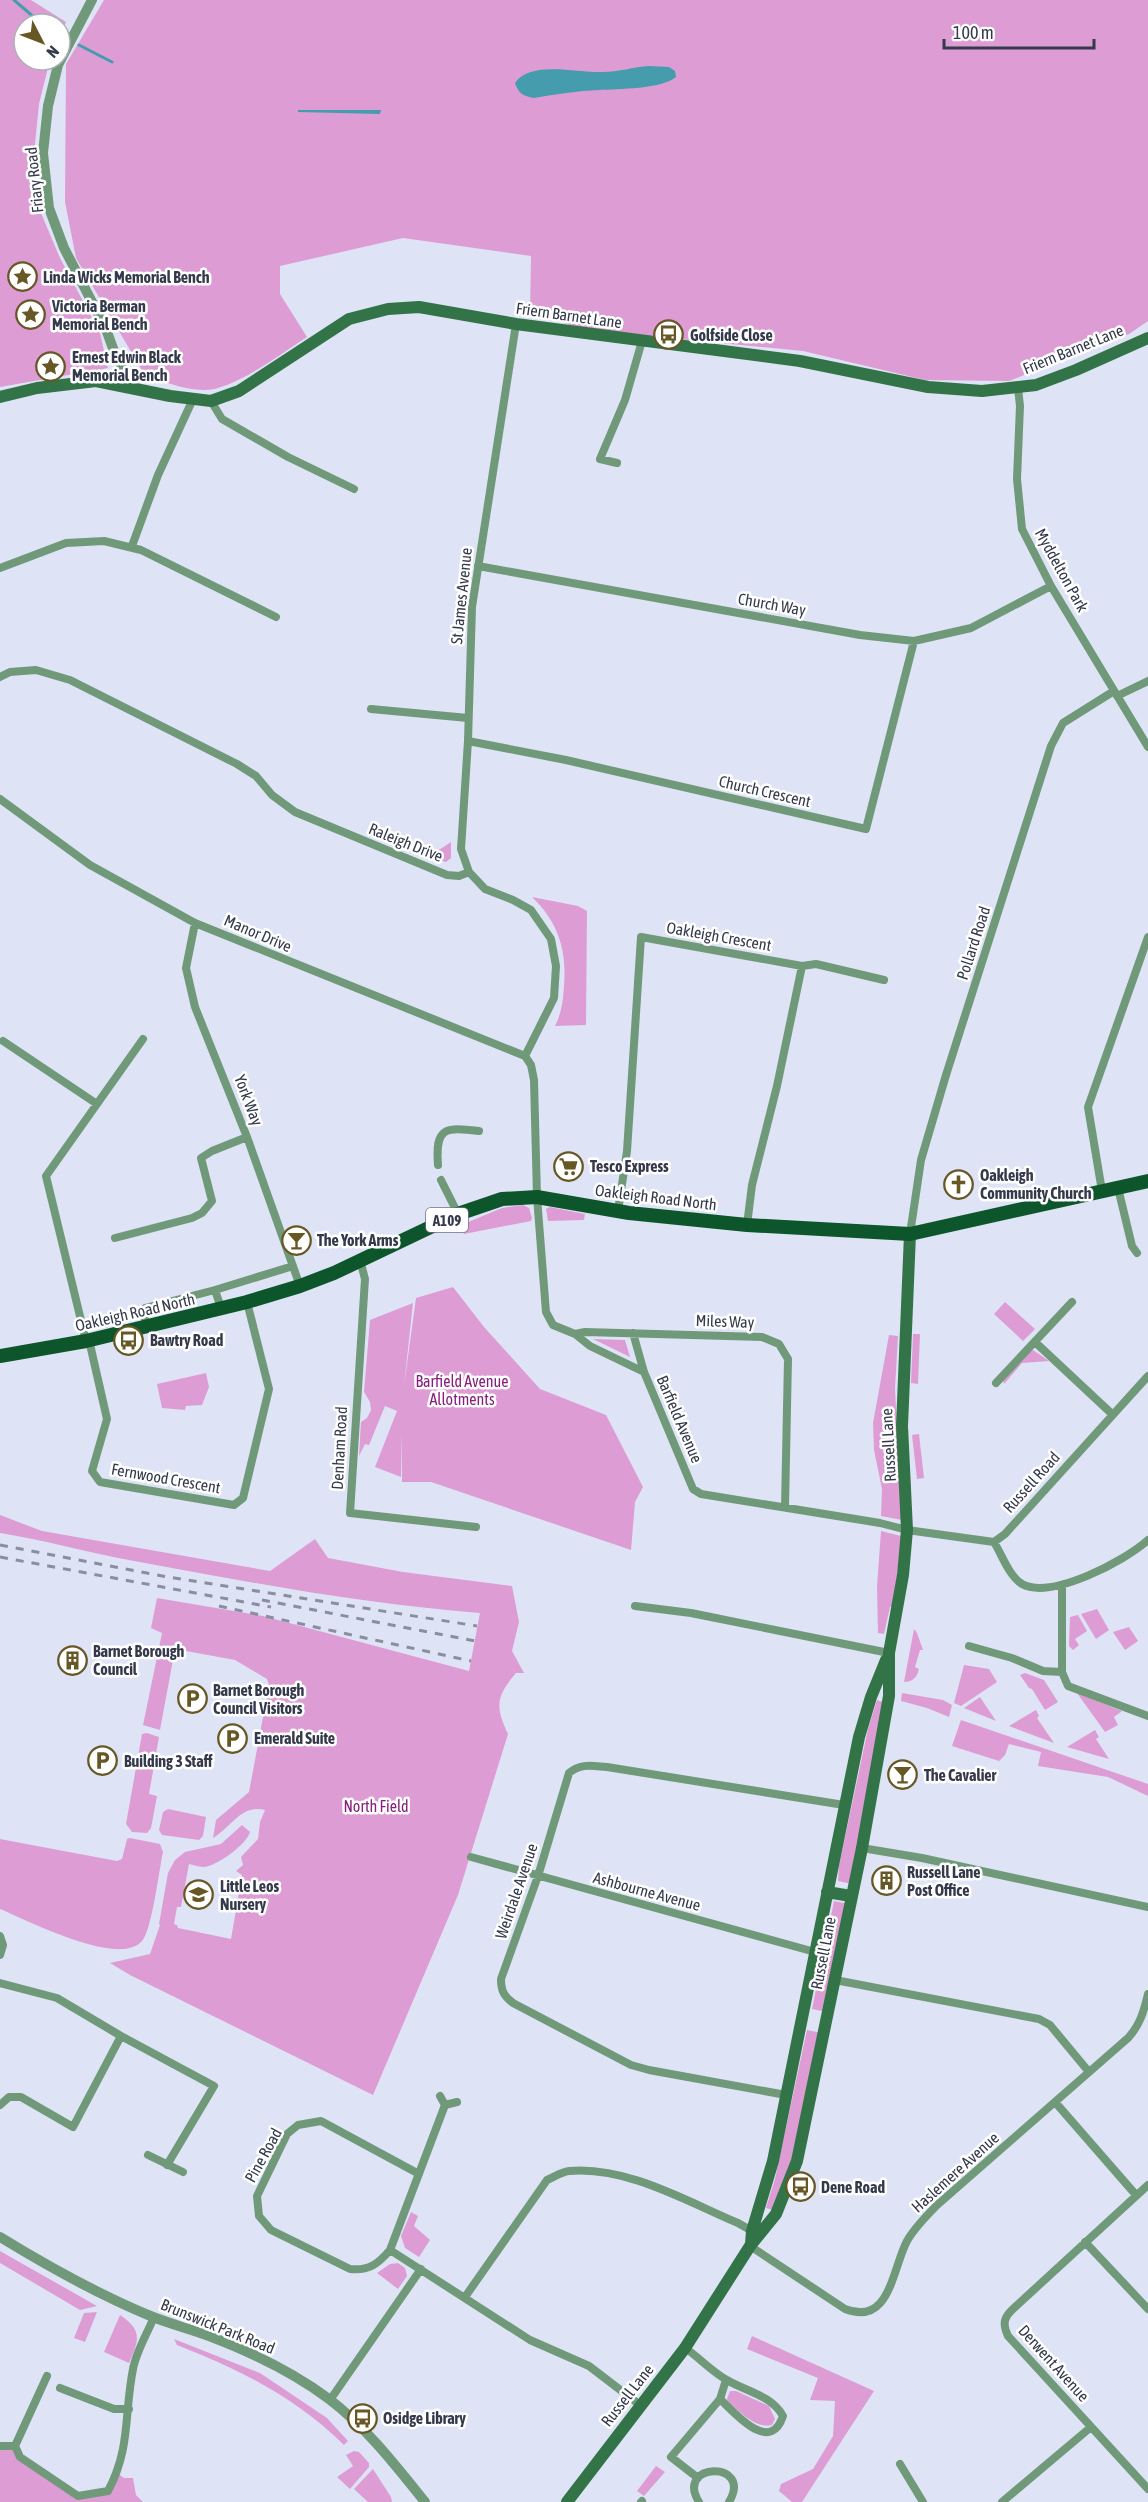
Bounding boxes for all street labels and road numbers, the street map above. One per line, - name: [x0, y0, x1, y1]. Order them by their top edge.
- street label: Friary Road: [22, 146, 47, 214]
- street label: Friern Barnet Lane: [515, 299, 623, 331]
- street label: Friern Barnet Lane: [1020, 321, 1126, 377]
- street label: Myddelton Park: [1031, 525, 1092, 615]
- street label: St James Avenue: [447, 547, 475, 645]
- street label: Church Way: [737, 589, 808, 620]
- street label: Church Crescent: [717, 772, 813, 810]
- street label: Raleigh Drive: [366, 819, 446, 866]
- street label: Pollard Road: [953, 904, 993, 982]
- street label: Manor Drive: [222, 911, 294, 955]
- street label: Oakleigh Crescent: [665, 918, 773, 955]
- street label: York Way: [230, 1072, 267, 1129]
- street label: Oakleigh Road North: [594, 1181, 718, 1214]
- road number: A109: [426, 1208, 468, 1232]
- street label: Oakleigh Road North: [73, 1289, 197, 1336]
- street label: Miles Way: [695, 1311, 755, 1332]
- street label: Barfield Avenue: [654, 1373, 706, 1465]
- street label: Denham Road: [328, 1406, 350, 1490]
- street label: Russell Lane: [877, 1408, 899, 1482]
- street label: Russell Road: [999, 1448, 1063, 1516]
- street label: Fernwood Crescent: [110, 1460, 222, 1497]
- street label: Weirdale Avenue: [491, 1841, 541, 1941]
- street label: Ashbourne Avenue: [591, 1868, 703, 1914]
- street label: Russell Lane: [807, 1915, 839, 1991]
- street label: Pine Road: [241, 2125, 285, 2185]
- street label: Haslemere Avenue: [908, 2128, 1002, 2216]
- street label: Brunswick Park Road: [158, 2295, 278, 2357]
- street label: Derwent Avenue: [1015, 2321, 1093, 2405]
- street label: Russell Lane: [597, 2360, 657, 2430]

